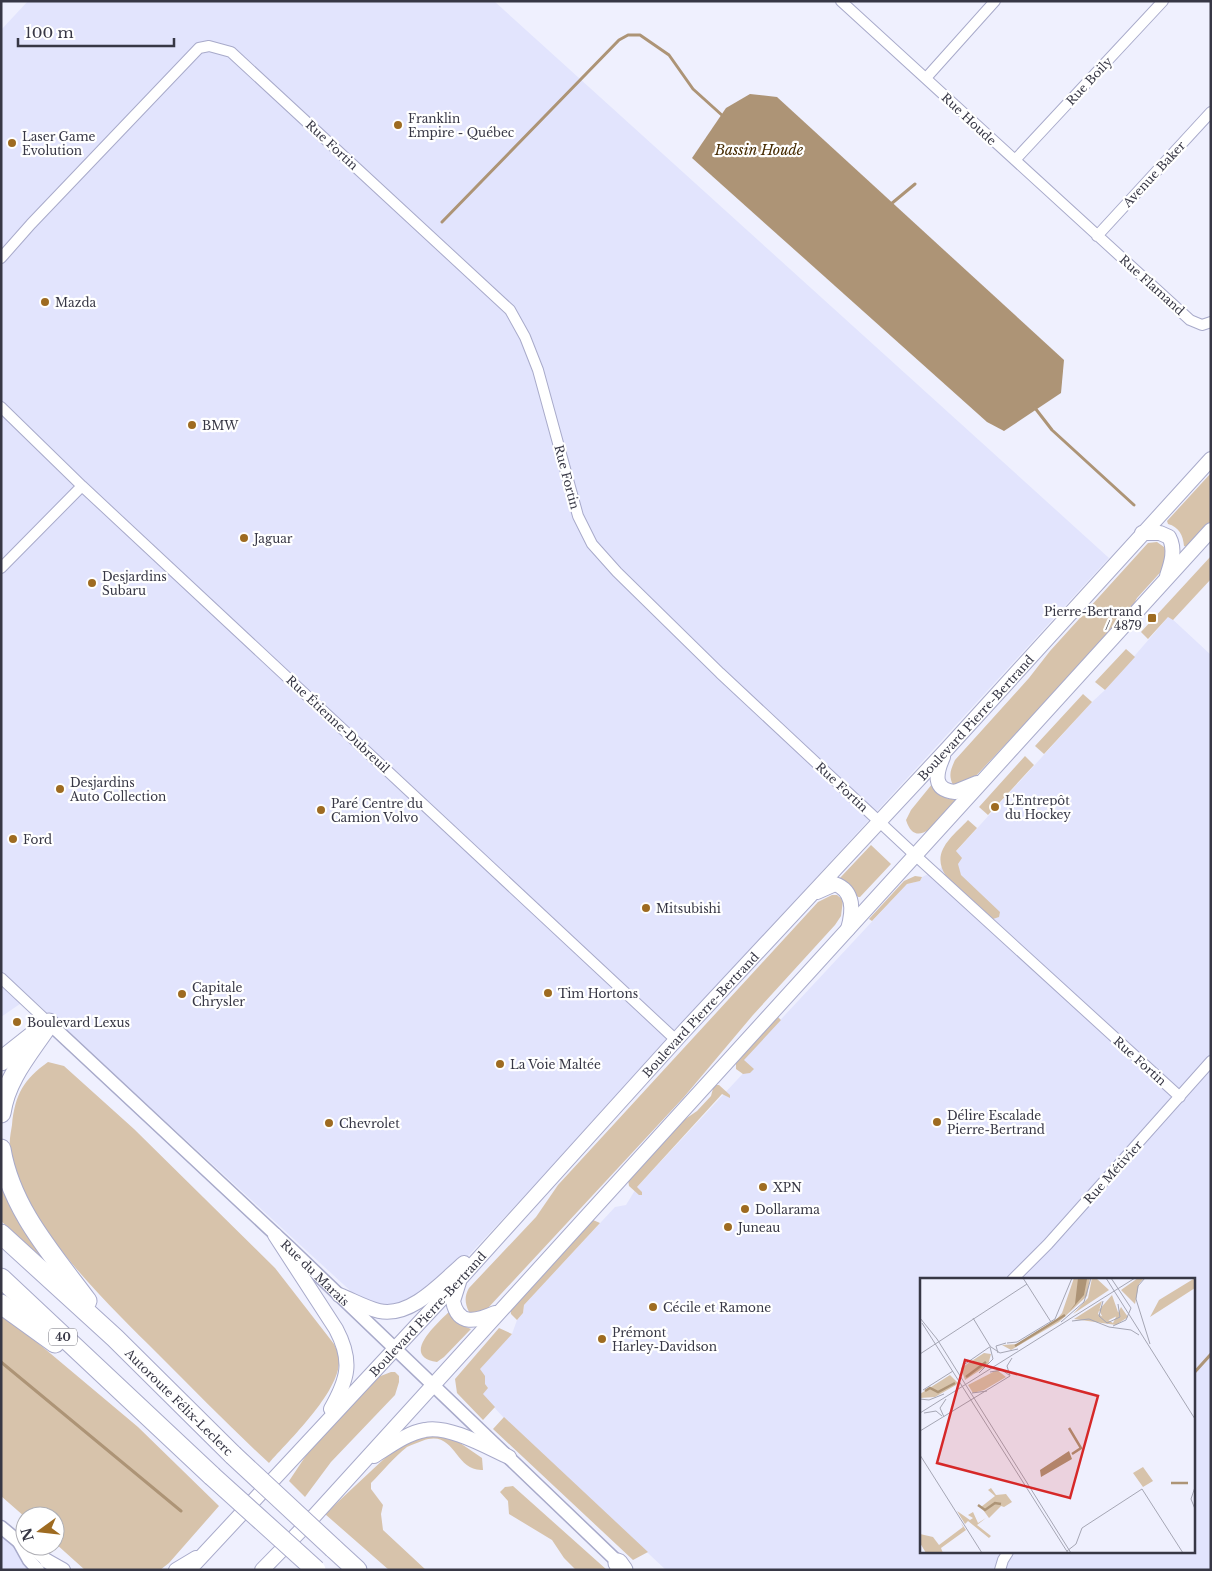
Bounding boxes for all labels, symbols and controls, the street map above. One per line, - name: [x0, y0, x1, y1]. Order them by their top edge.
- scale bar: [18, 15, 174, 47]
- text: 100 m: [25, 23, 74, 42]
- street label: Rue Boily: [1063, 54, 1115, 108]
- street label: Rue Houde: [938, 90, 1000, 148]
- place label: Franklin Empire - Québec: [408, 111, 515, 140]
- street label: Rue Fortin: [303, 117, 361, 173]
- marker: Franklin Empire - Québec: [392, 119, 404, 131]
- place label: Laser Game Evolution: [22, 129, 96, 158]
- marker: Laser Game Evolution: [6, 137, 18, 149]
- street label: Avenue Baker: [1119, 138, 1188, 211]
- water label: Bassin Houde: [714, 141, 804, 159]
- street label: Rue Flamand: [1116, 252, 1188, 318]
- place label: Mazda: [55, 295, 97, 310]
- marker: Mazda: [39, 296, 51, 308]
- place label: BMW: [202, 418, 239, 433]
- marker: BMW: [186, 419, 198, 431]
- street label: Rue Fortin: [551, 443, 583, 511]
- place label: Jaguar: [252, 531, 293, 546]
- marker: Jaguar: [238, 532, 250, 544]
- place label: Desjardins Subaru: [102, 569, 167, 598]
- marker: Desjardins Subaru: [86, 577, 98, 589]
- place label: Pierre-Bertrand / 4879: [1044, 604, 1142, 633]
- marker: Pierre-Bertrand / 4879: [1146, 612, 1158, 624]
- street label: Boulevard Pierre-Bertrand: [914, 652, 1037, 783]
- street label: Rue Étienne-Dubreuil: [283, 671, 394, 776]
- street label: Rue Fortin: [813, 759, 871, 815]
- place label: Desjardins Auto Collection: [69, 775, 166, 804]
- marker: Desjardins Auto Collection: [54, 783, 66, 795]
- place label: L'Entrepôt du Hockey: [1005, 793, 1071, 822]
- place label: Paré Centre du Camion Volvo: [331, 796, 423, 825]
- marker: L'Entrepôt du Hockey: [989, 801, 1001, 813]
- marker: Paré Centre du Camion Volvo: [315, 804, 327, 816]
- place label: Ford: [23, 832, 52, 847]
- marker: Ford: [7, 833, 19, 845]
- place label: Mitsubishi: [656, 901, 721, 916]
- marker: Mitsubishi: [640, 902, 652, 914]
- street label: Boulevard Pierre-Bertrand: [639, 949, 762, 1080]
- place label: Capitale Chrysler: [192, 980, 245, 1009]
- place label: Tim Hortons: [558, 986, 638, 1001]
- marker: Tim Hortons: [542, 987, 554, 999]
- marker: Capitale Chrysler: [176, 988, 188, 1000]
- place label: Boulevard Lexus: [27, 1015, 130, 1030]
- marker: Boulevard Lexus: [11, 1016, 23, 1028]
- street label: Rue Fortin: [1111, 1033, 1169, 1089]
- place label: La Voie Maltée: [510, 1057, 601, 1072]
- marker: La Voie Maltée: [494, 1058, 506, 1070]
- place label: Délire Escalade Pierre-Bertrand: [947, 1108, 1045, 1137]
- place label: Chevrolet: [339, 1116, 400, 1131]
- marker: Délire Escalade Pierre-Bertrand: [931, 1116, 943, 1128]
- marker: Chevrolet: [323, 1117, 335, 1129]
- street label: Rue Métivier: [1081, 1137, 1146, 1207]
- place label: XPN: [773, 1180, 802, 1195]
- marker: XPN: [757, 1181, 769, 1193]
- place label: Dollarama: [755, 1202, 820, 1217]
- marker: Dollarama: [739, 1203, 751, 1215]
- place label: Juneau: [736, 1220, 780, 1235]
- marker: Juneau: [722, 1221, 734, 1233]
- street label: Rue du Marais: [278, 1236, 353, 1309]
- street label: Boulevard Pierre-Bertrand: [366, 1248, 489, 1379]
- inset map: [920, 1278, 1194, 1554]
- place label: Cécile et Ramone: [663, 1300, 771, 1315]
- marker: Cécile et Ramone: [647, 1301, 659, 1313]
- place label: Prémont Harley-Davidson: [612, 1325, 717, 1354]
- road number: 40: [49, 1328, 77, 1345]
- marker: Prémont Harley-Davidson: [596, 1333, 608, 1345]
- street label: Autoroute Félix-Leclerc: [122, 1345, 237, 1459]
- north arrow: [15, 1506, 65, 1556]
- text: N: [17, 1526, 38, 1543]

